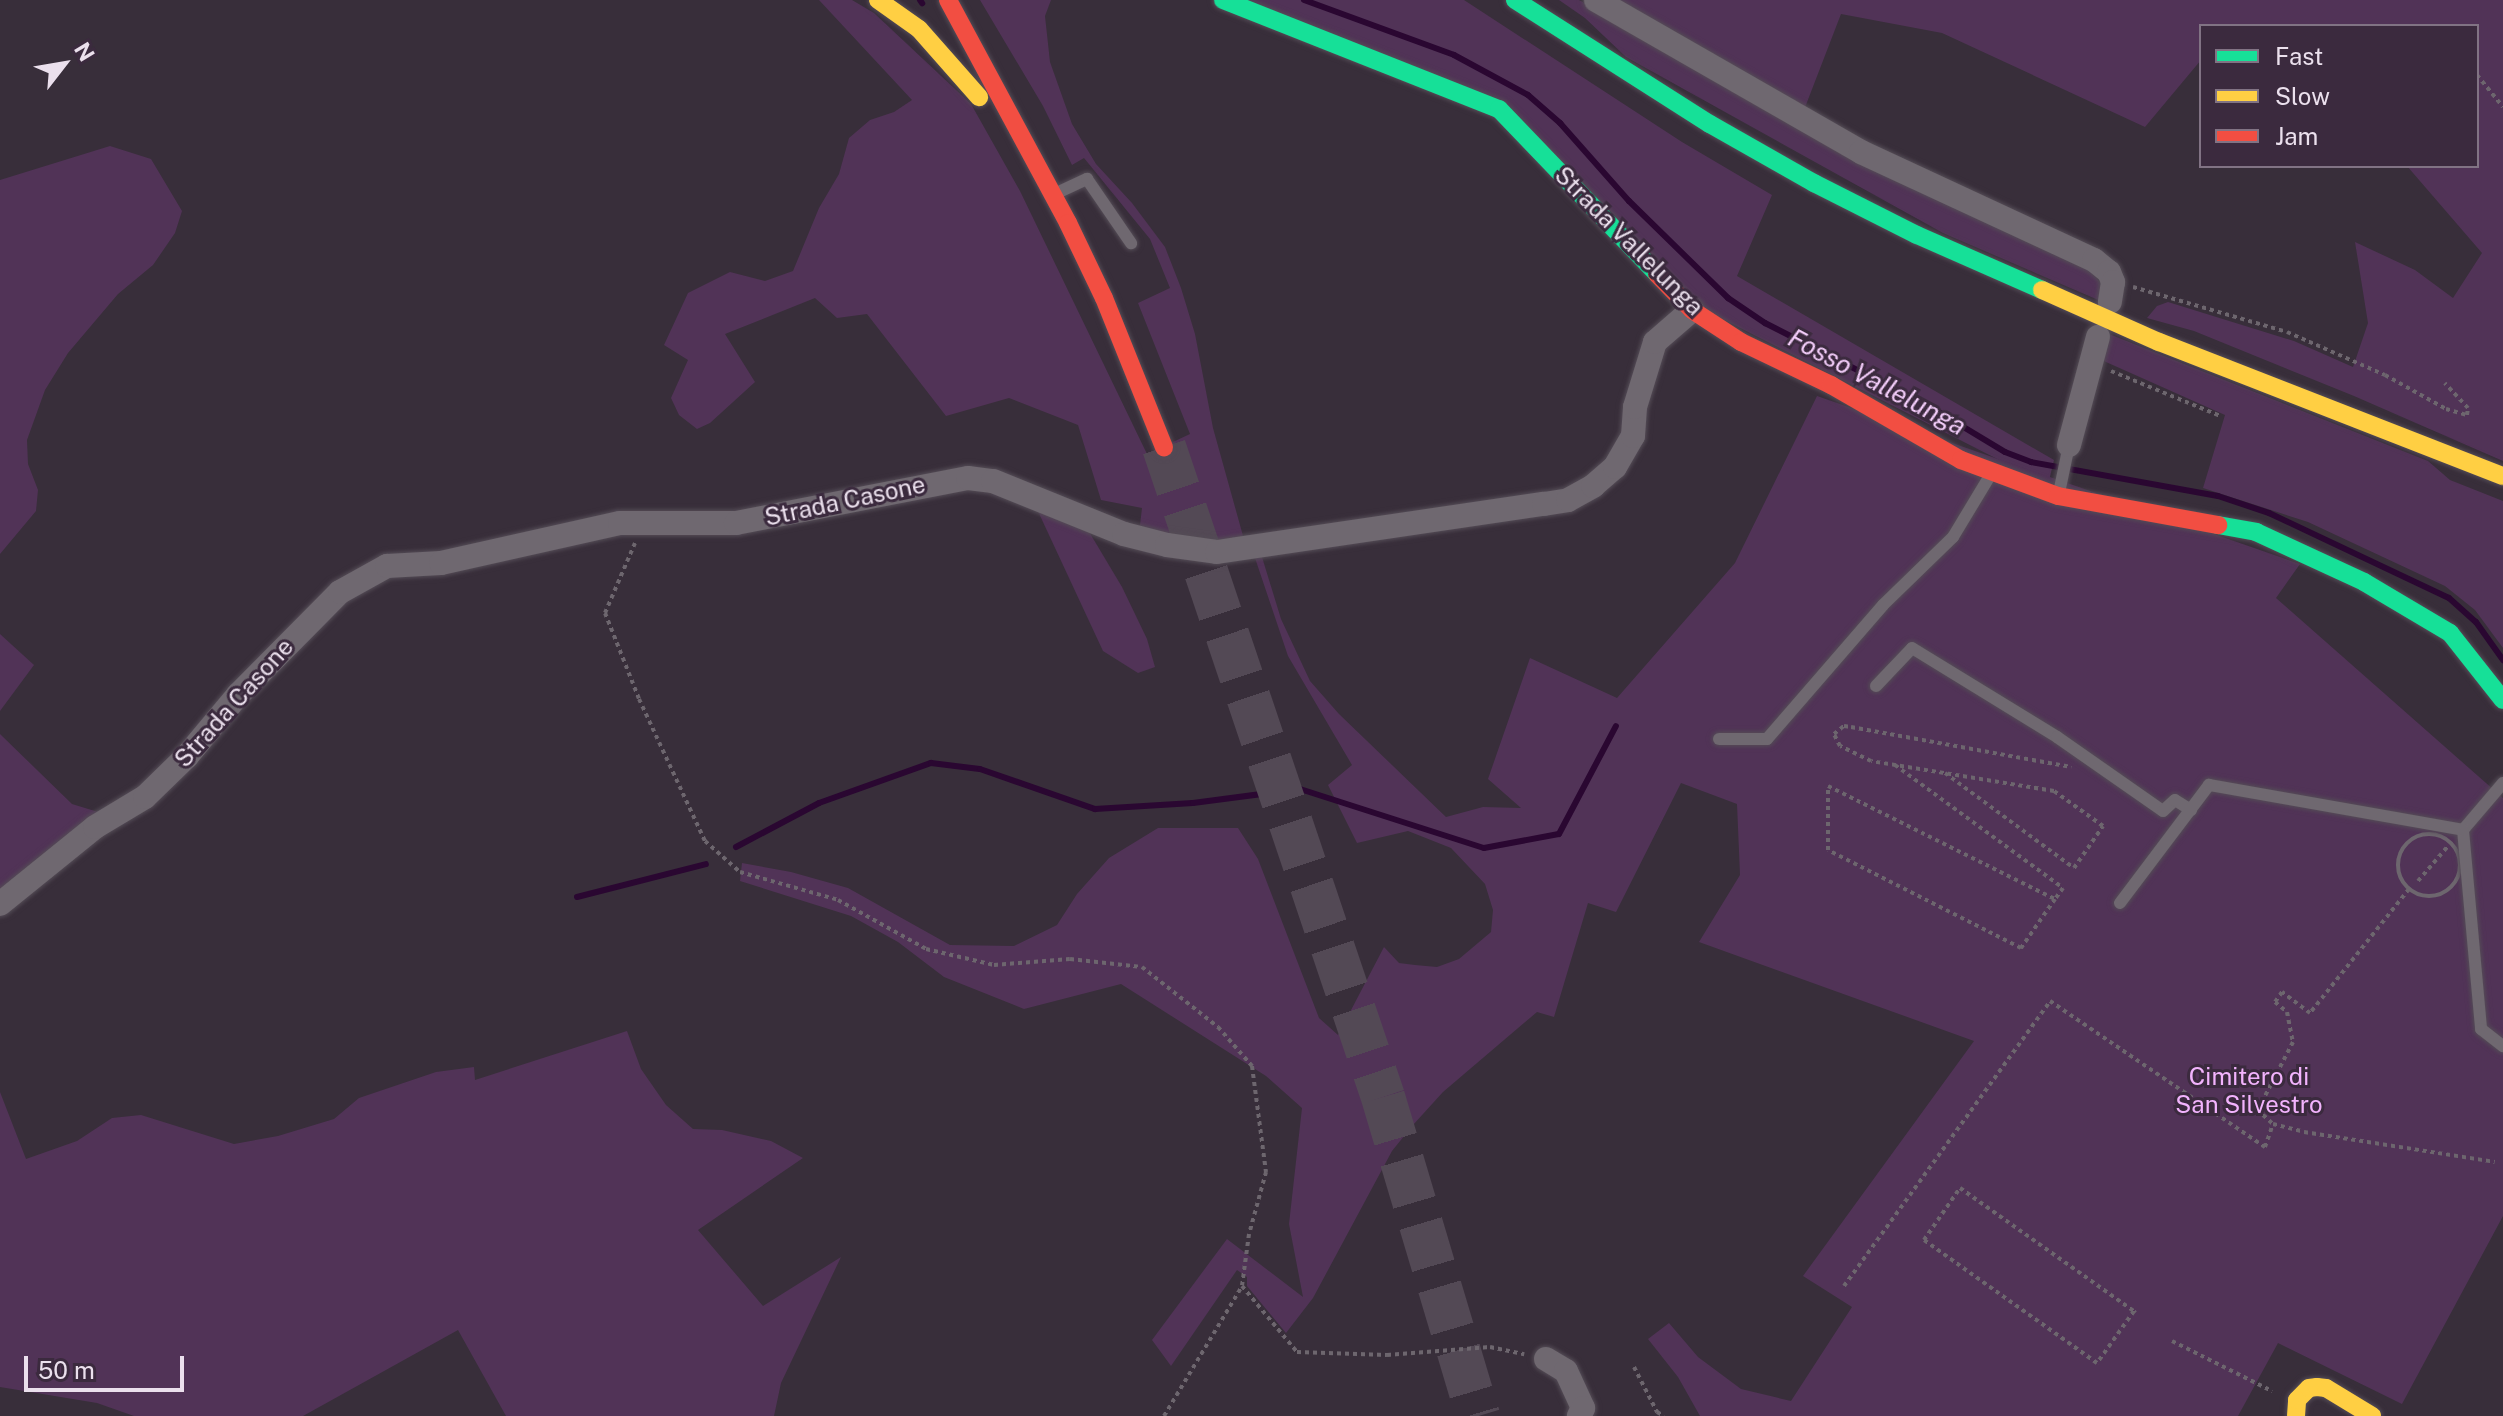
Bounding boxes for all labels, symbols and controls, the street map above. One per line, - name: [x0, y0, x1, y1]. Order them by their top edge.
- north arrow: [24, 24, 104, 104]
- legend: [2199, 24, 2479, 168]
- text: N: [69, 38, 100, 66]
- text: Fast: [2275, 42, 2323, 70]
- text: Slow: [2275, 82, 2330, 110]
- text: Jam: [2275, 122, 2318, 150]
- street label: Strada Vallelunga: [1549, 161, 1709, 321]
- water label: Fosso Vallelunga: [1782, 322, 1972, 442]
- street label: Strada Casone: [762, 470, 928, 532]
- street label: Strada Casone: [169, 633, 299, 773]
- park label: Cimitero di San Silvestro: [2175, 1063, 2323, 1119]
- scale bar: [28, 1340, 188, 1390]
- text: 50 m: [38, 1356, 95, 1384]

